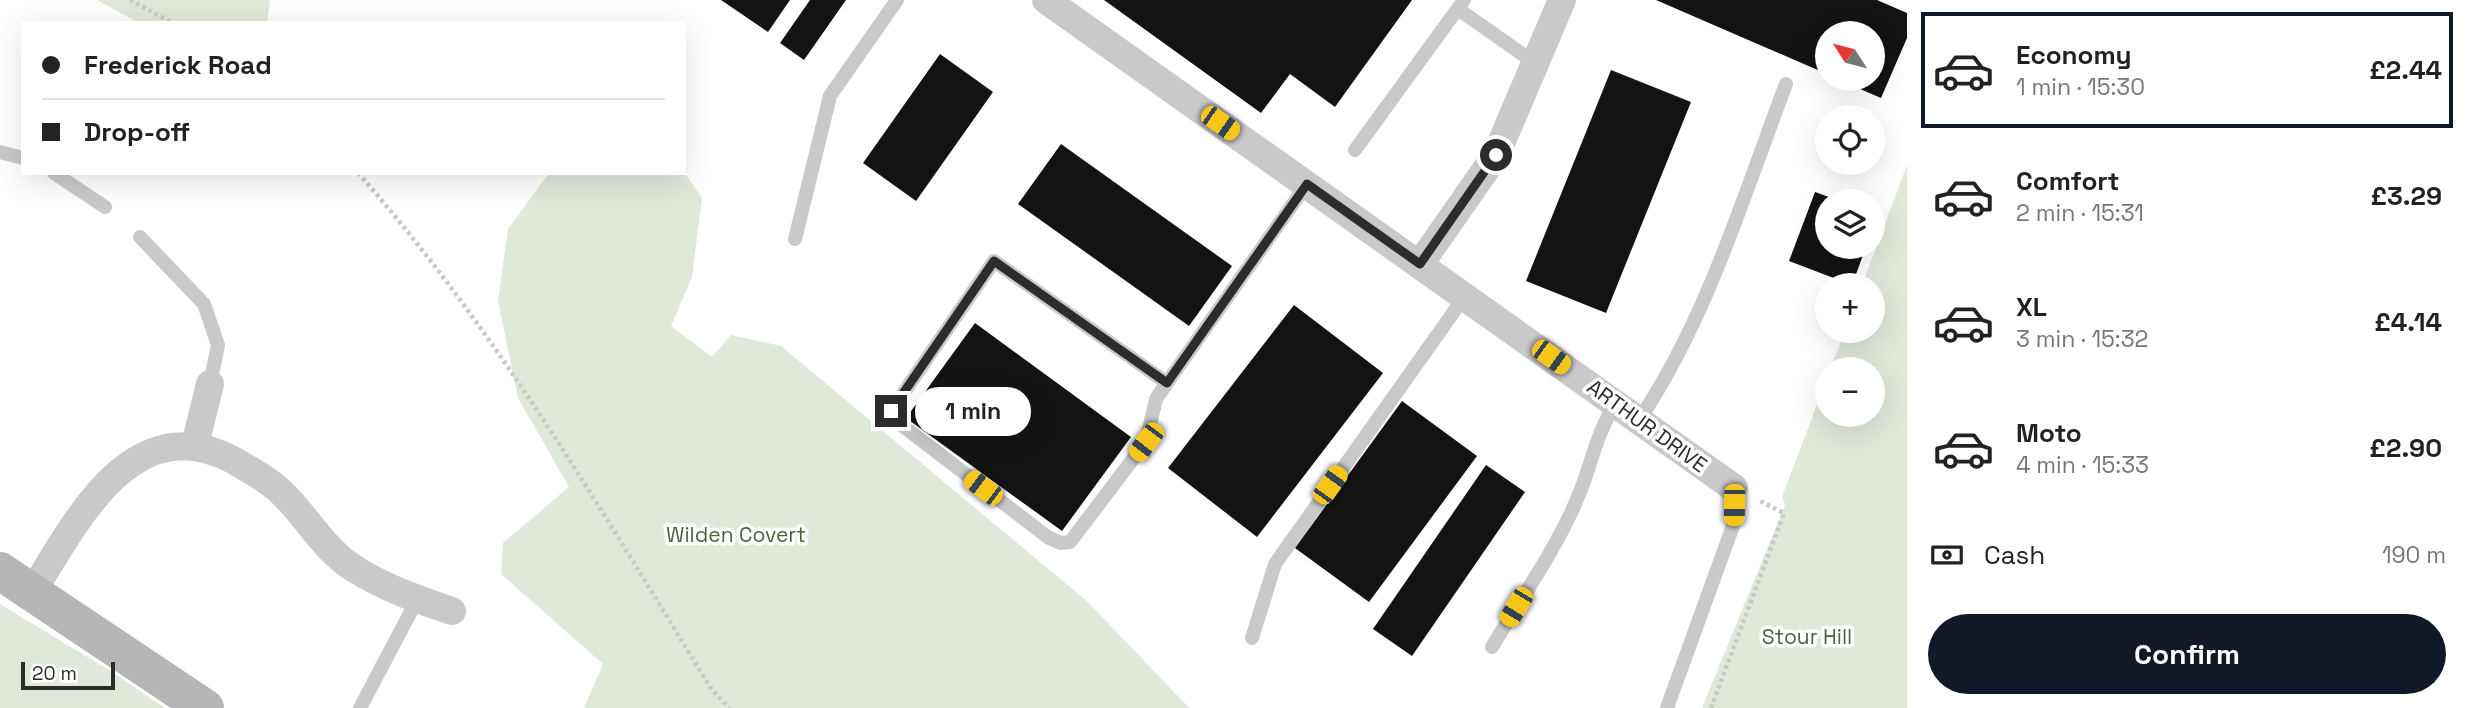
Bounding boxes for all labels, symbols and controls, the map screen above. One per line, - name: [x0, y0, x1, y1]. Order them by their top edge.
- north arrow: [1815, 21, 1885, 91]
- map controls: [1815, 21, 1885, 427]
- text: Economy: [2016, 38, 2132, 72]
- icon: car: [1932, 39, 1995, 102]
- text: Frederick Road: [84, 48, 272, 82]
- text: £2.44: [2369, 53, 2442, 87]
- text: 1 min · 15:30: [2016, 72, 2145, 102]
- car: [1197, 102, 1244, 144]
- button: locate: [1815, 105, 1885, 175]
- text: Drop-off: [84, 115, 190, 149]
- route start: [1480, 139, 1512, 171]
- text: Comfort: [2016, 164, 2119, 198]
- icon: car: [1932, 165, 1995, 228]
- text: £3.29: [2370, 179, 2442, 213]
- button: layers: [1815, 189, 1885, 259]
- text: 2 min · 15:31: [2016, 198, 2144, 228]
- button: +: [1815, 273, 1885, 343]
- text: XL: [2016, 290, 2047, 324]
- icon: car: [1932, 291, 1995, 354]
- text: £4.14: [2374, 305, 2442, 339]
- text: 3 min · 15:32: [2016, 324, 2148, 354]
- car: [1528, 336, 1575, 378]
- button: −: [1815, 357, 1885, 427]
- street label: ARTHUR DRIVE: [1582, 373, 1713, 478]
- callout: 1 min: [916, 386, 1031, 436]
- route end: [875, 395, 907, 427]
- text: 1 min: [945, 396, 1001, 426]
- text: Moto: [2016, 416, 2082, 450]
- icon: car: [1932, 417, 1995, 480]
- car: [1125, 419, 1168, 465]
- text: £2.90: [2369, 431, 2442, 465]
- text: 4 min · 15:33: [2016, 450, 2149, 480]
- car: [1310, 462, 1351, 508]
- car: [960, 467, 1007, 509]
- car: [1724, 484, 1745, 526]
- park label: Wilden Covert: [666, 521, 806, 548]
- icon: cash: [1928, 536, 1966, 574]
- text: Cash: [1984, 538, 2045, 572]
- text: 190 m: [2382, 540, 2446, 570]
- car: [1497, 584, 1536, 630]
- button: Confirm: [1928, 614, 2446, 694]
- park label: Stour Hill: [1762, 623, 1852, 650]
- scale bar: [21, 659, 116, 691]
- text: 20 m: [32, 661, 77, 686]

